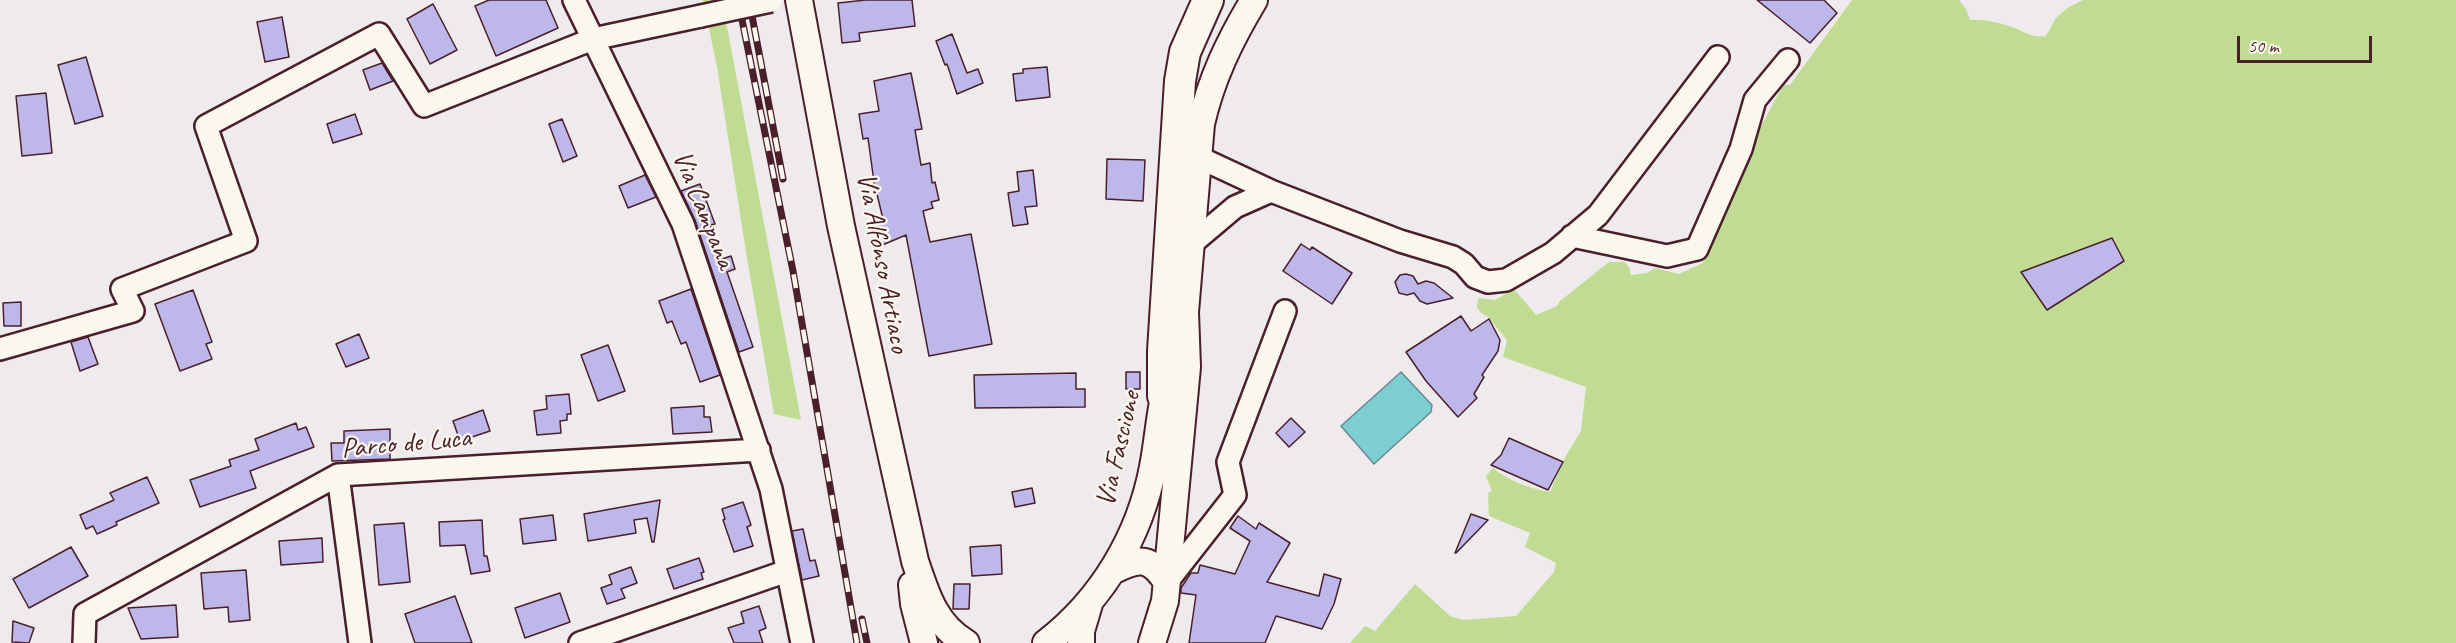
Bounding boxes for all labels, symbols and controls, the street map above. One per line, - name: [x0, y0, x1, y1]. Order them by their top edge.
- scale bar: [2240, 24, 2375, 62]
- text: 50 m: [2248, 35, 2279, 57]
- street label: Via Campana: [664, 146, 742, 274]
- street label: Via Alfonso Artiaco: [848, 170, 916, 356]
- street label: Via Fascione: [1089, 388, 1149, 510]
- street label: Parco de Luca: [340, 422, 472, 466]

